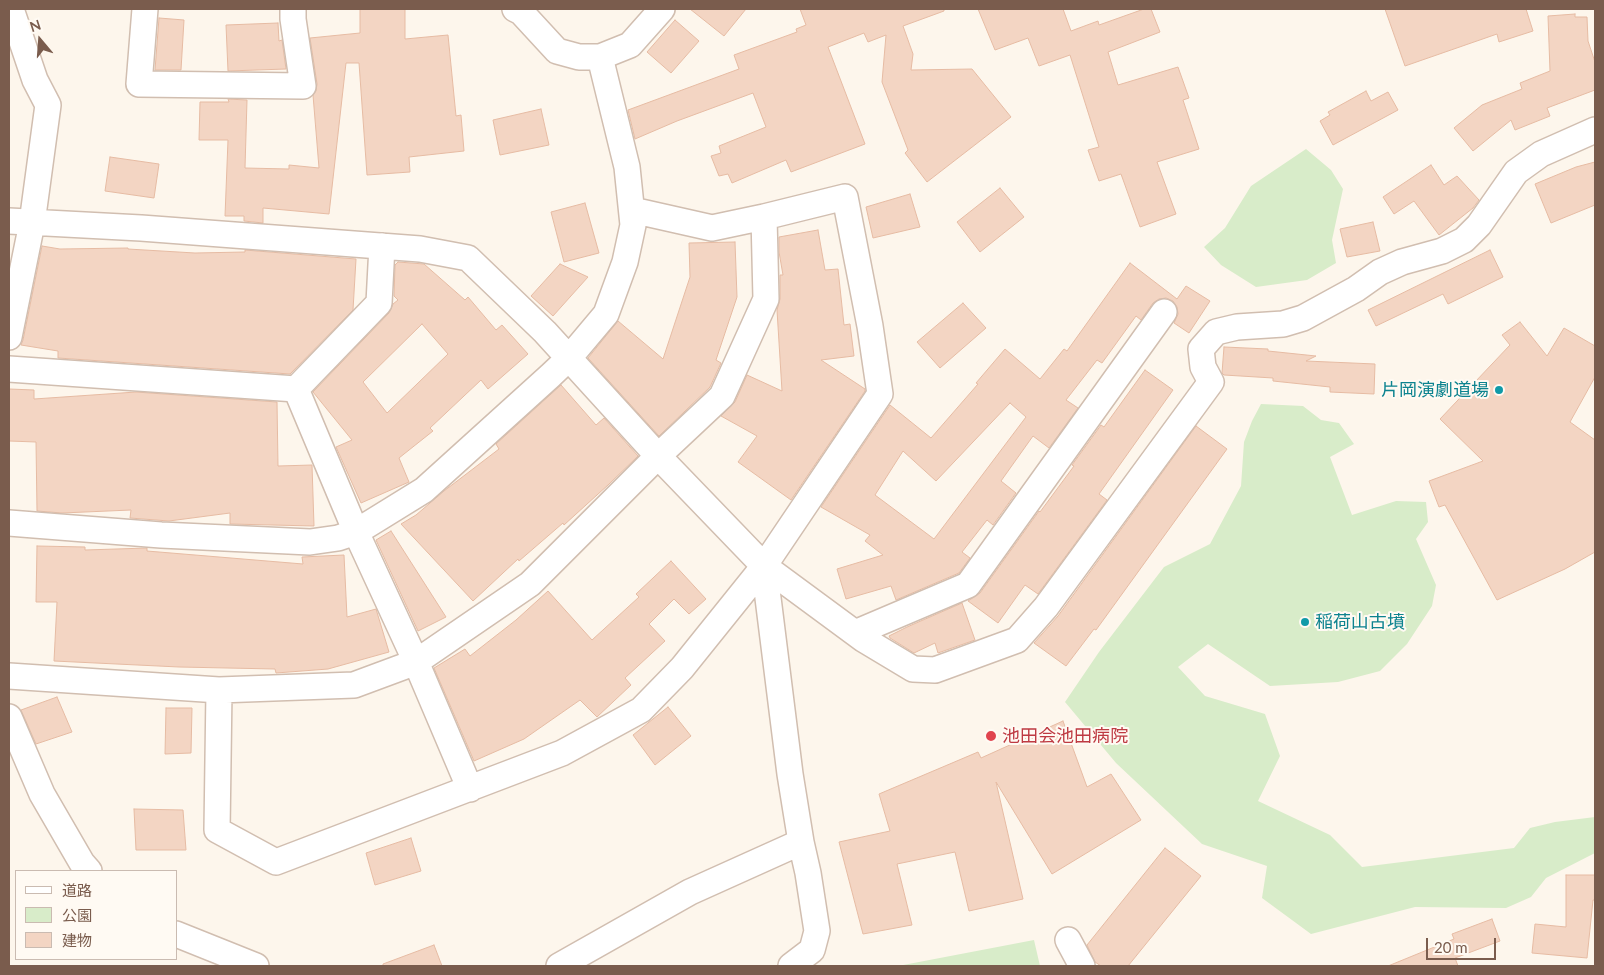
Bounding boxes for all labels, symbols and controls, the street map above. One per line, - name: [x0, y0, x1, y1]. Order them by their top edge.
- north arrow: [15, 15, 65, 65]
- text: N: [27, 16, 43, 35]
- place label: 片岡演劇道場: [1381, 379, 1489, 401]
- marker: 片岡演劇道場: [1493, 384, 1505, 396]
- place label: 稲荷山古墳: [1315, 611, 1405, 633]
- marker: 稲荷山古墳: [1299, 616, 1311, 628]
- place label: 池田会池田病院: [1002, 725, 1128, 747]
- marker: 池田会池田病院: [984, 729, 998, 743]
- legend: [15, 870, 178, 960]
- text: 道路: [62, 881, 92, 899]
- text: 公園: [62, 906, 92, 924]
- scale bar: [1429, 928, 1499, 960]
- text: 建物: [62, 931, 92, 949]
- text: 20 m: [1434, 938, 1468, 956]

